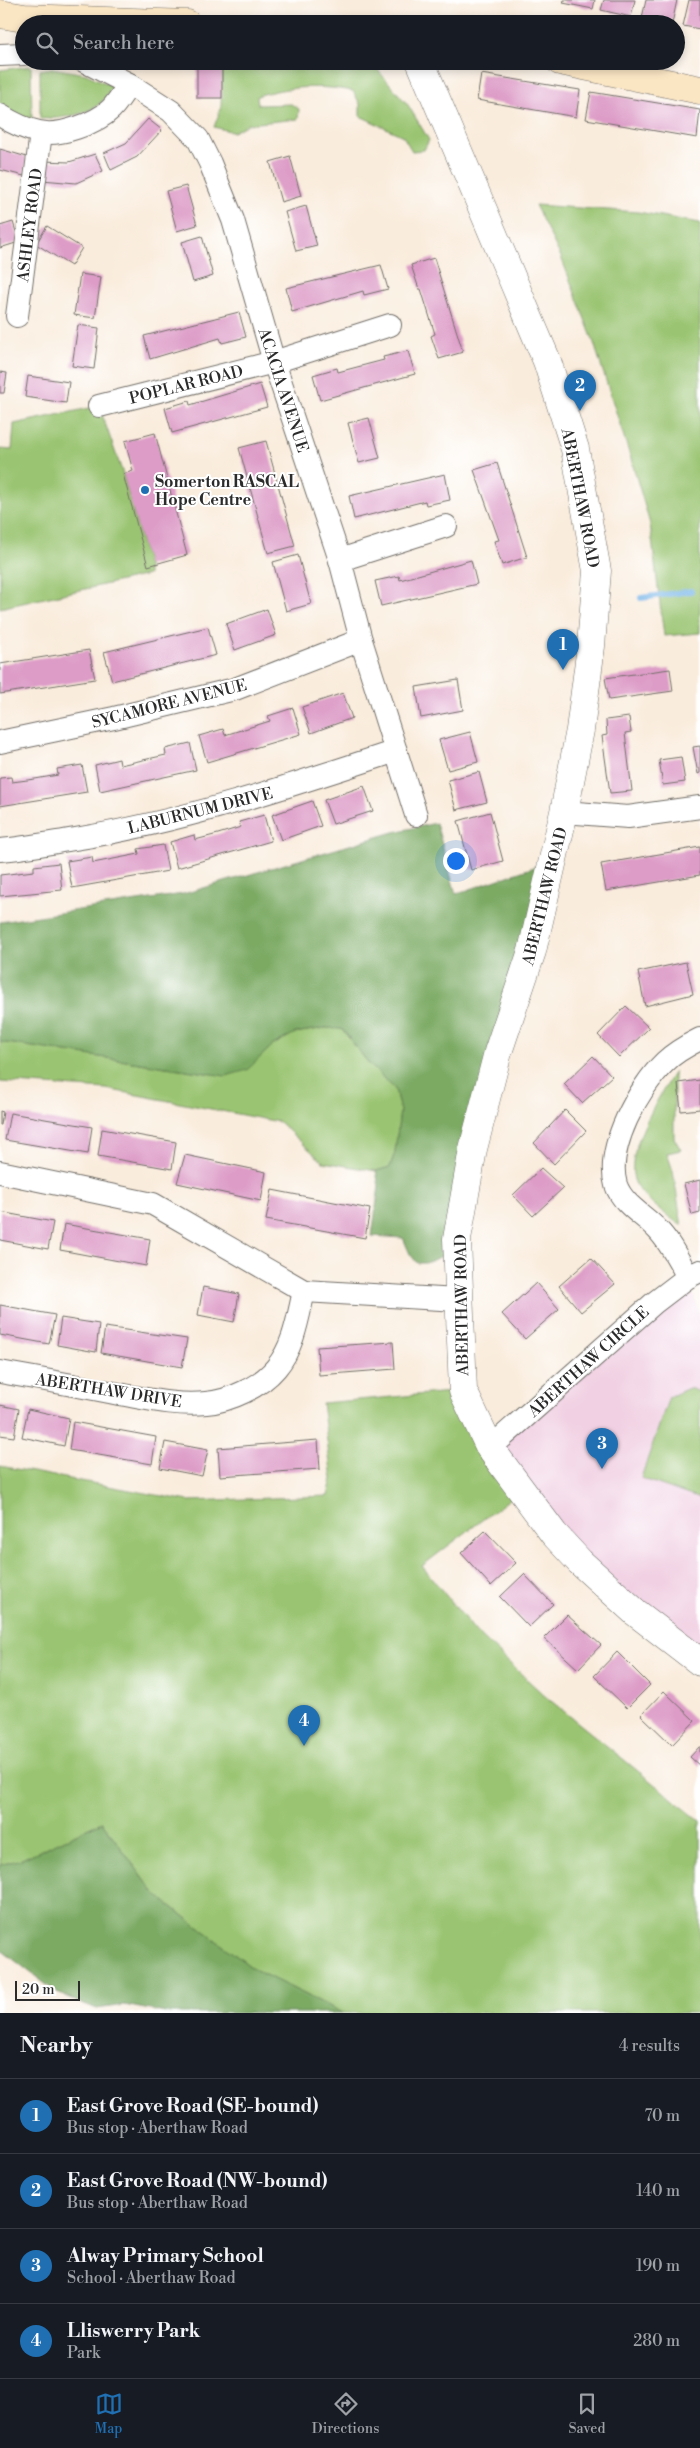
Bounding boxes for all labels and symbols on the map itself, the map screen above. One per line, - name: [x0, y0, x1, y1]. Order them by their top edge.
- street label: ASHLEY ROAD: [13, 167, 47, 284]
- street label: ACACIA AVENUE: [253, 325, 313, 455]
- street label: POPLAR ROAD: [127, 361, 245, 409]
- pin: 2: [564, 370, 596, 411]
- street label: ABERTHAW ROAD: [556, 426, 603, 570]
- place label: Somerton RASCAL Hope Centre: [155, 472, 299, 510]
- marker: Somerton RASCAL Hope Centre: [139, 484, 151, 496]
- pin: 1: [547, 629, 579, 670]
- street label: SYCAMORE AVENUE: [90, 675, 249, 733]
- street label: LABURNUM DRIVE: [126, 783, 275, 839]
- street label: ABERTHAW ROAD: [518, 825, 572, 968]
- your location: [443, 848, 469, 874]
- street label: ABERTHAW ROAD: [451, 1234, 473, 1377]
- street label: ABERTHAW CIRCLE: [523, 1302, 653, 1422]
- street label: ABERTHAW DRIVE: [33, 1369, 183, 1412]
- pin: 3: [586, 1428, 618, 1469]
- pin: 4: [288, 1705, 320, 1746]
- scale bar: [15, 1978, 80, 2001]

